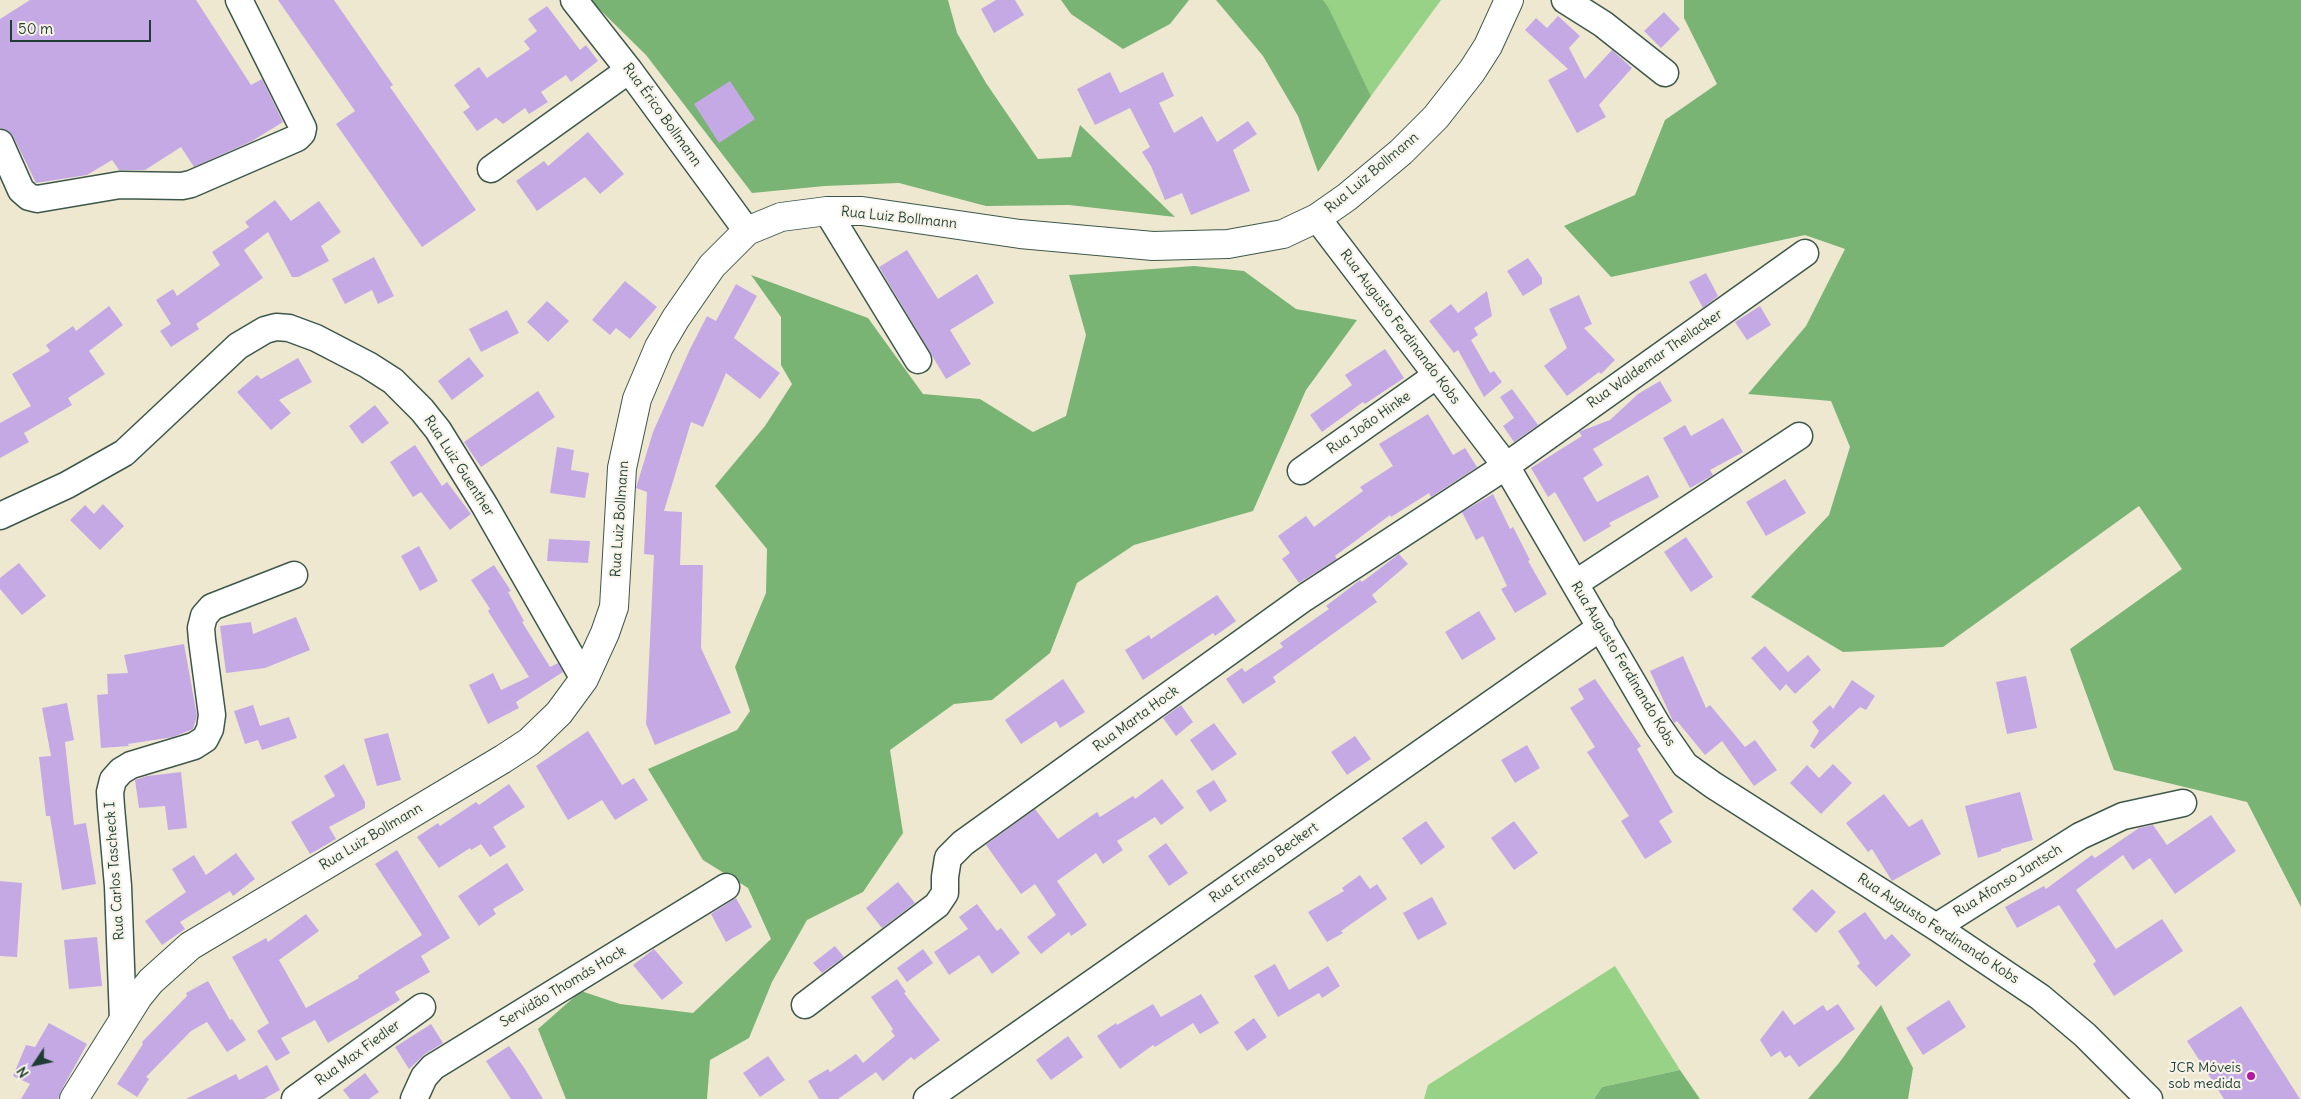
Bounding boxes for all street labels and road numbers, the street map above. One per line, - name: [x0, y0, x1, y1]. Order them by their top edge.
- street label: Rua Érico Bollmann: [619, 60, 705, 170]
- street label: Rua Luiz Bollmann: [1322, 129, 1422, 217]
- street label: Rua Luiz Bollmann: [840, 204, 958, 232]
- street label: Rua Augusto Ferdinando Kobs: [1336, 246, 1464, 408]
- street label: Rua Waldemar Theilacker: [1584, 306, 1726, 412]
- street label: Rua João Hinke: [1324, 388, 1414, 458]
- street label: Rua Luiz Guenther: [420, 412, 498, 520]
- street label: Rua Luiz Bollmann: [608, 460, 632, 578]
- street label: Rua Augusto Ferdinando Kobs: [1567, 579, 1679, 749]
- street label: Rua Marta Hock: [1090, 682, 1182, 756]
- street label: Rua Luiz Bollmann: [317, 800, 425, 874]
- street label: Rua Carlos Tascheck I: [102, 801, 128, 941]
- street label: Rua Ernesto Beckert: [1206, 819, 1322, 907]
- street label: Rua Afonso Jantsch: [1951, 841, 2065, 921]
- street label: Rua Augusto Ferdinando Kobs: [1854, 870, 2022, 988]
- street label: Servidão Thomás Hock: [497, 943, 629, 1031]
- street label: Rua Max Fiedler: [312, 1017, 404, 1089]

